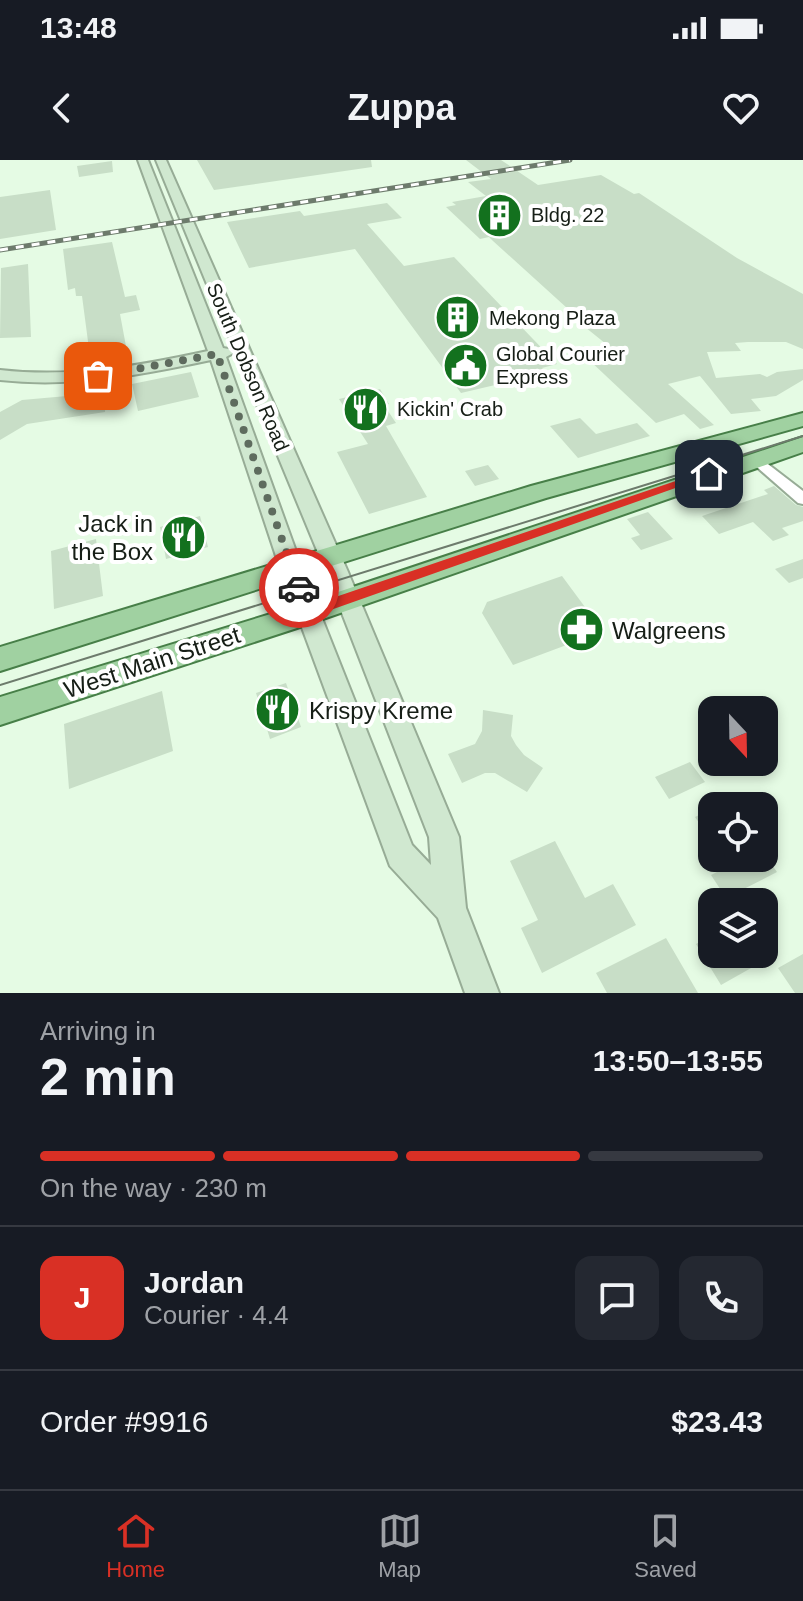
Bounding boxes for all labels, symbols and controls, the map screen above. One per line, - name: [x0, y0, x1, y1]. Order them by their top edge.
- text: 13:48: [40, 11, 117, 44]
- icon: back: [40, 86, 84, 130]
- icon: heart: [719, 86, 763, 130]
- text: Zuppa: [348, 87, 455, 128]
- building icon: Bldg. 22: [476, 191, 524, 239]
- place label: Bldg. 22: [531, 204, 604, 226]
- street label: South Dobson Road: [203, 280, 293, 454]
- building icon: Mekong Plaza: [434, 294, 482, 342]
- place label: Mekong Plaza: [489, 307, 617, 329]
- pin: [64, 342, 132, 410]
- public building icon: Global Courier Express: [441, 342, 489, 390]
- place label: Global Courier Express: [496, 343, 625, 388]
- icon: bag: [76, 354, 120, 398]
- restaurant icon: Kickin' Crab: [342, 385, 390, 433]
- place label: Kickin' Crab: [397, 398, 503, 420]
- pin: [675, 440, 743, 508]
- icon: home: [687, 452, 731, 496]
- place label: Jack in the Box: [72, 510, 153, 565]
- restaurant icon: Jack in the Box: [160, 513, 208, 561]
- courier: [259, 548, 339, 628]
- icon: car: [277, 566, 321, 610]
- pharmacy icon: Walgreens: [557, 606, 605, 654]
- place label: Walgreens: [612, 617, 726, 644]
- street label: West Main Street: [61, 621, 244, 703]
- restaurant icon: Krispy Kreme: [254, 686, 302, 734]
- north arrow: [698, 696, 778, 776]
- map controls: [698, 696, 778, 968]
- place label: Krispy Kreme: [309, 697, 453, 724]
- button: locate: [698, 792, 778, 872]
- button: layers: [698, 888, 778, 968]
- text: Arriving in: [40, 1016, 156, 1046]
- text: 13:50–13:55: [593, 1044, 763, 1077]
- text: 2 min: [40, 1048, 176, 1106]
- text: On the way · 230 m: [40, 1173, 267, 1203]
- button: chat: [575, 1256, 659, 1340]
- button: phone: [679, 1256, 763, 1340]
- text: Jordan: [144, 1266, 244, 1299]
- text: J: [74, 1281, 90, 1314]
- text: Courier · 4.4: [144, 1300, 289, 1330]
- text: Order #9916: [40, 1405, 208, 1438]
- text: $23.43: [671, 1405, 763, 1438]
- tab: Home: [106, 1509, 165, 1583]
- tab: Map: [378, 1509, 422, 1583]
- tab: Saved: [634, 1509, 697, 1583]

